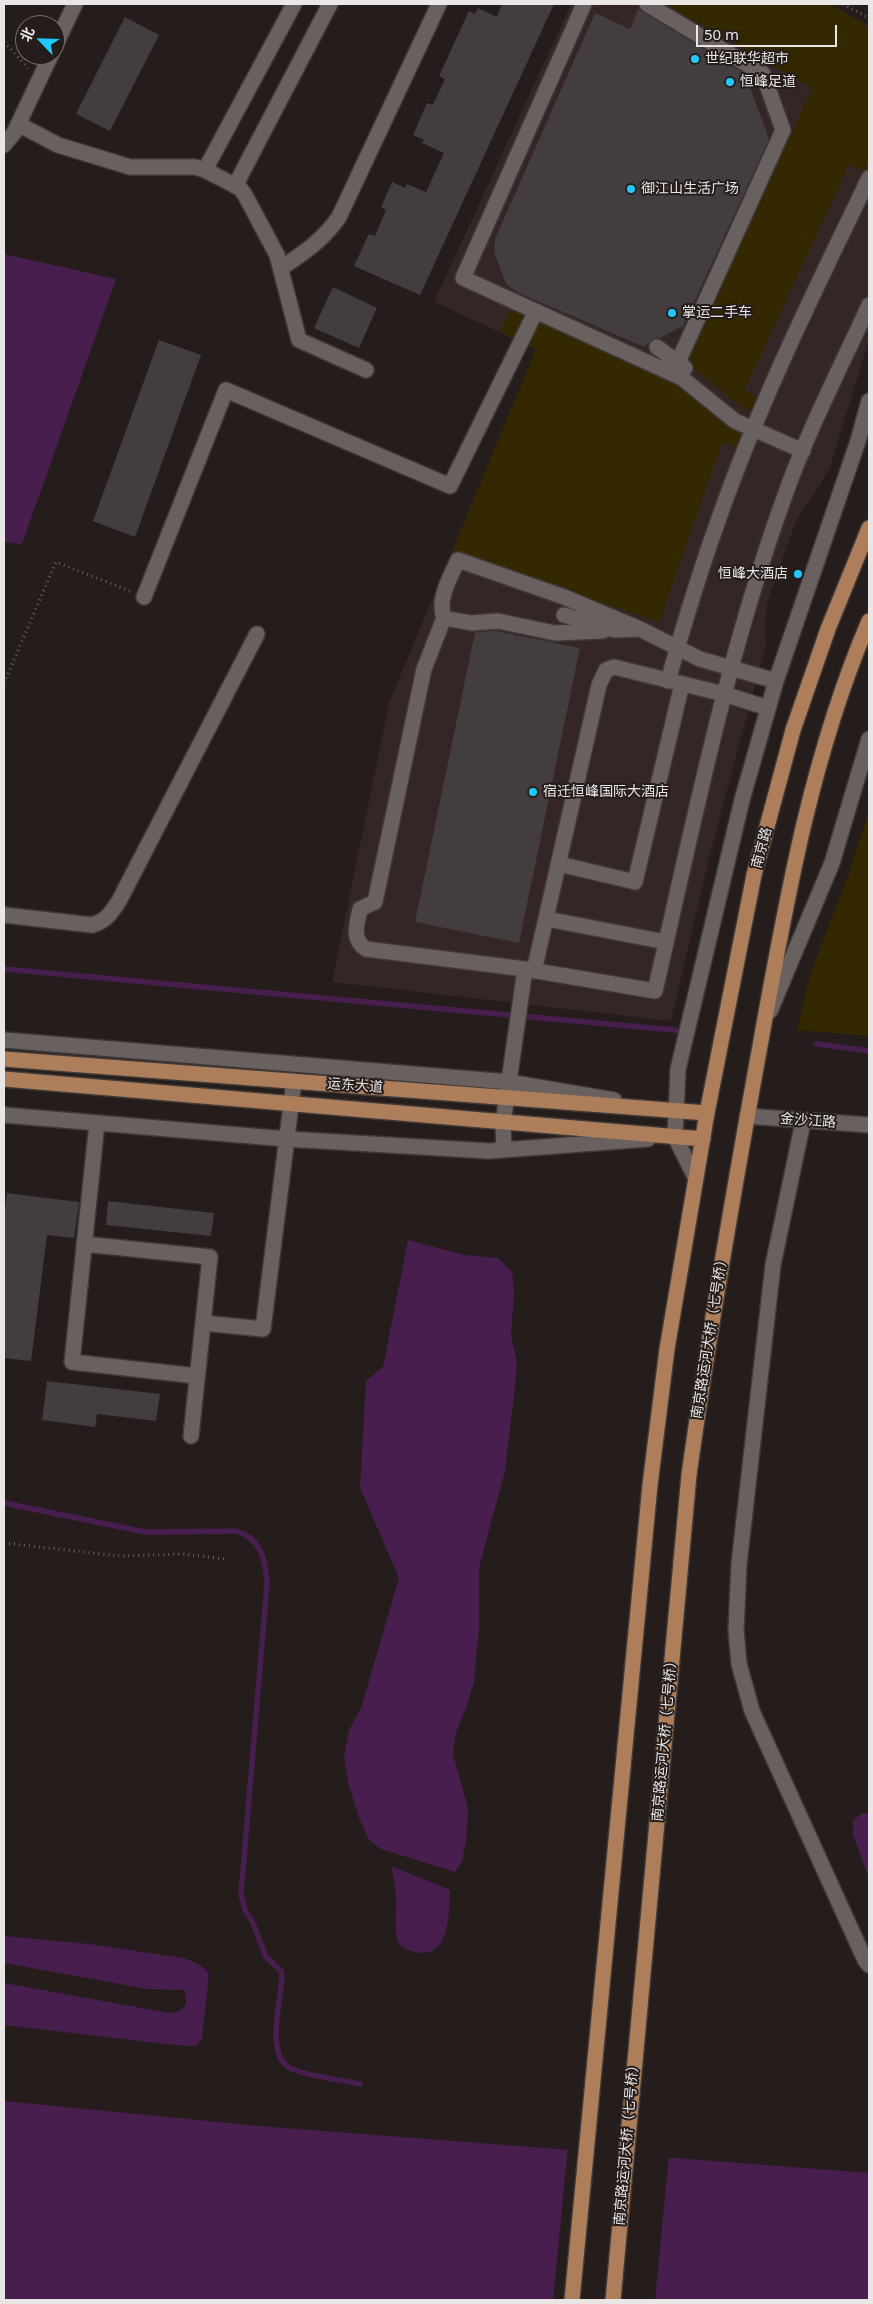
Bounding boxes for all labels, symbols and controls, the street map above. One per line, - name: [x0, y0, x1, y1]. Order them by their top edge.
- north arrow: [15, 15, 65, 65]
- scale bar: [698, 15, 839, 47]
- text: 北: [15, 24, 38, 44]
- text: 50 m: [704, 24, 739, 44]
- place label: 世纪联华超市: [705, 51, 789, 67]
- marker: 世纪联华超市: [689, 53, 701, 65]
- place label: 恒峰足道: [740, 74, 796, 90]
- marker: 恒峰足道: [724, 76, 736, 88]
- place label: 御江山生活广场: [641, 181, 739, 197]
- marker: 御江山生活广场: [625, 183, 637, 195]
- place label: 掌运二手车: [682, 305, 752, 321]
- marker: 掌运二手车: [666, 307, 678, 319]
- place label: 恒峰大酒店: [718, 566, 788, 582]
- marker: 恒峰大酒店: [792, 568, 804, 580]
- place label: 宿迁恒峰国际大酒店: [543, 784, 669, 800]
- marker: 宿迁恒峰国际大酒店: [527, 786, 539, 798]
- street label: 南京路: [748, 826, 776, 870]
- street label: 运东大道: [326, 1076, 384, 1096]
- street label: 金沙江路: [779, 1111, 837, 1131]
- street label: 南京路运河大桥（七号桥）: [689, 1252, 731, 1420]
- street label: 南京路运河大桥（七号桥）: [649, 1654, 681, 1822]
- street label: 南京路运河大桥（七号桥）: [611, 2058, 643, 2226]

